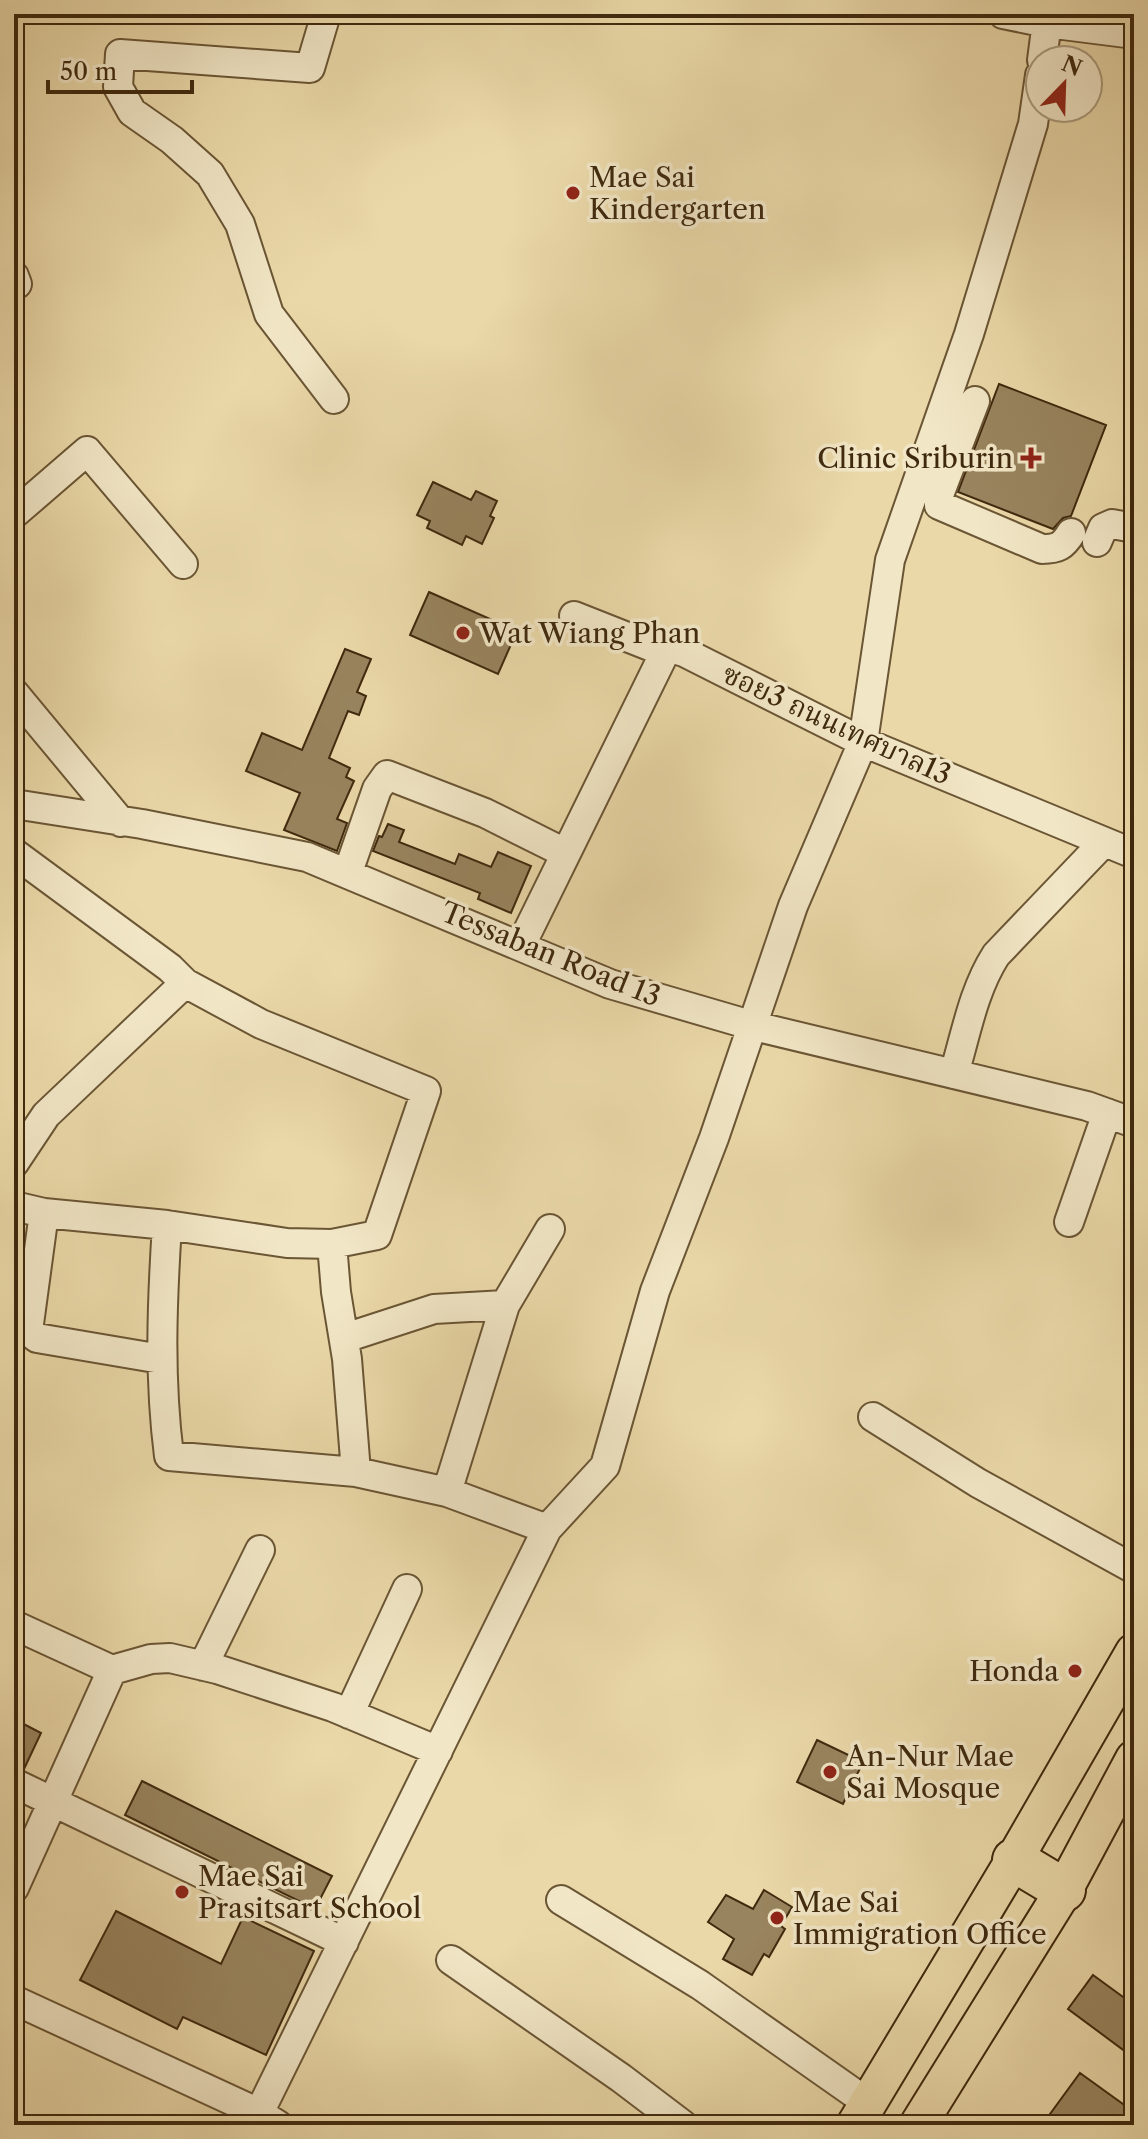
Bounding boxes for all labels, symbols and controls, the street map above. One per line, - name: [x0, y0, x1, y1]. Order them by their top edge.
- scale bar: [48, 44, 192, 94]
- north arrow: [1024, 44, 1104, 124]
- text: N: [1058, 50, 1086, 82]
- text: 50 m: [60, 57, 117, 86]
- place label: Mae Sai Kindergarten: [589, 160, 766, 226]
- marker: Mae Sai Kindergarten: [564, 184, 582, 202]
- place label: Clinic Sriburin: [817, 441, 1013, 475]
- marker: Clinic Sriburin: [1020, 447, 1042, 469]
- place label: Wat Wiang Phan: [478, 616, 700, 650]
- marker: Wat Wiang Phan: [454, 624, 472, 642]
- street label: ซอย3 ถนนเทศบาล13: [717, 656, 957, 792]
- street label: Tessaban Road 13: [436, 894, 666, 1014]
- place label: Honda: [969, 1654, 1059, 1688]
- marker: Honda: [1066, 1662, 1084, 1680]
- place label: An-Nur Mae Sai Mosque: [845, 1739, 1014, 1805]
- marker: An-Nur Mae Sai Mosque: [821, 1763, 839, 1781]
- place label: Mae Sai Prasitsart School: [198, 1859, 421, 1925]
- marker: Mae Sai Prasitsart School: [173, 1883, 191, 1901]
- place label: Mae Sai Immigration Office: [793, 1885, 1047, 1951]
- marker: Mae Sai Immigration Office: [768, 1909, 786, 1927]

